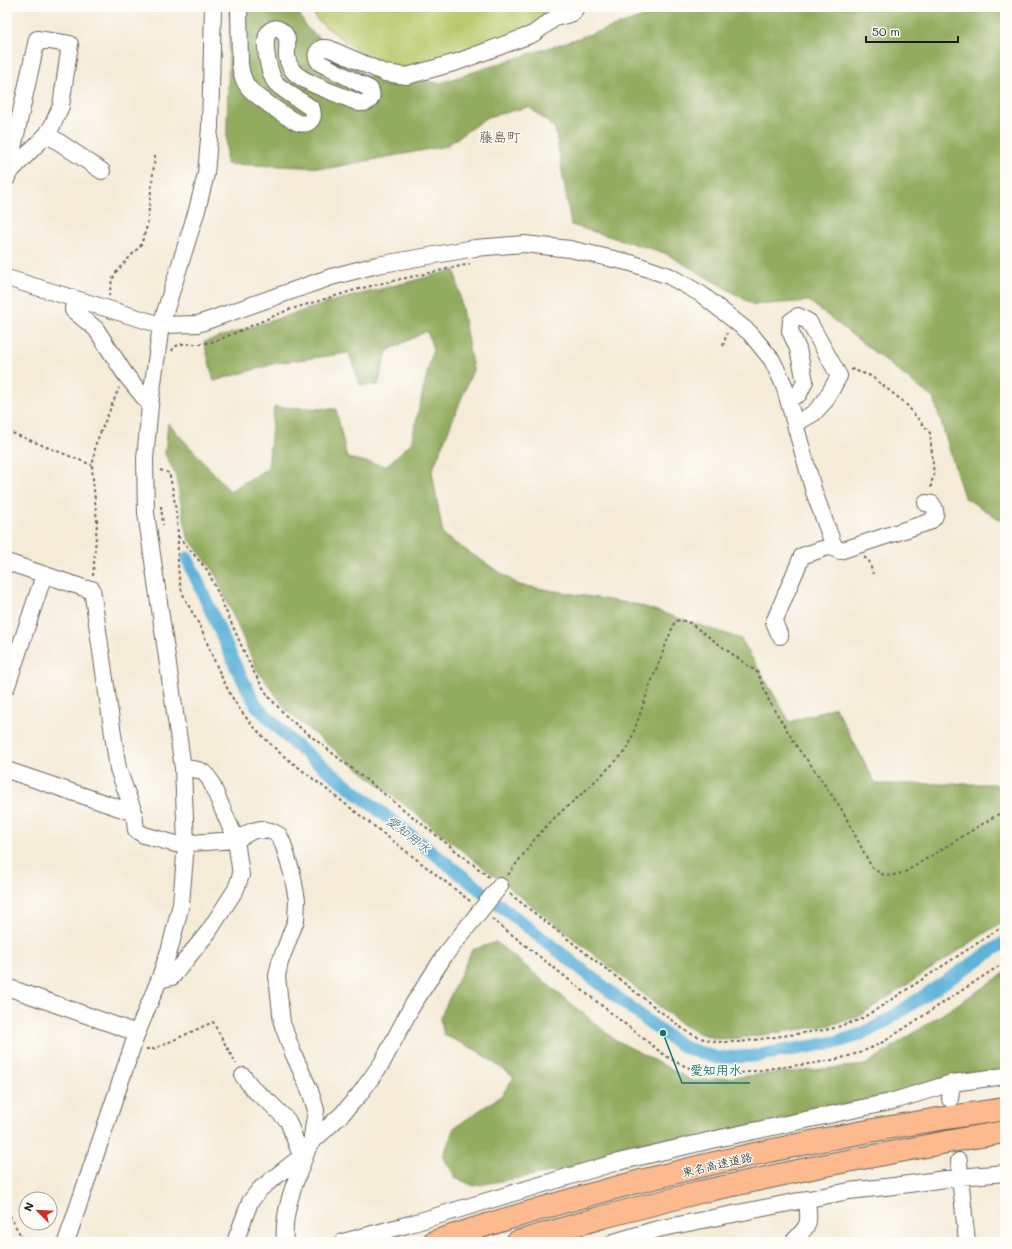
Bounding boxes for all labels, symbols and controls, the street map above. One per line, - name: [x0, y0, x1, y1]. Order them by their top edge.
- scale bar: [866, 18, 958, 44]
- text: 50 m: [872, 23, 900, 39]
- district label: 藤島町: [479, 127, 521, 146]
- water label: 愛知用水: [383, 811, 435, 857]
- callout: 愛知用水: [682, 1058, 750, 1083]
- text: 愛知用水: [690, 1061, 742, 1078]
- street label: 東名高速道路: [680, 1148, 754, 1180]
- north arrow: [18, 1191, 58, 1231]
- text: N: [20, 1200, 37, 1214]

